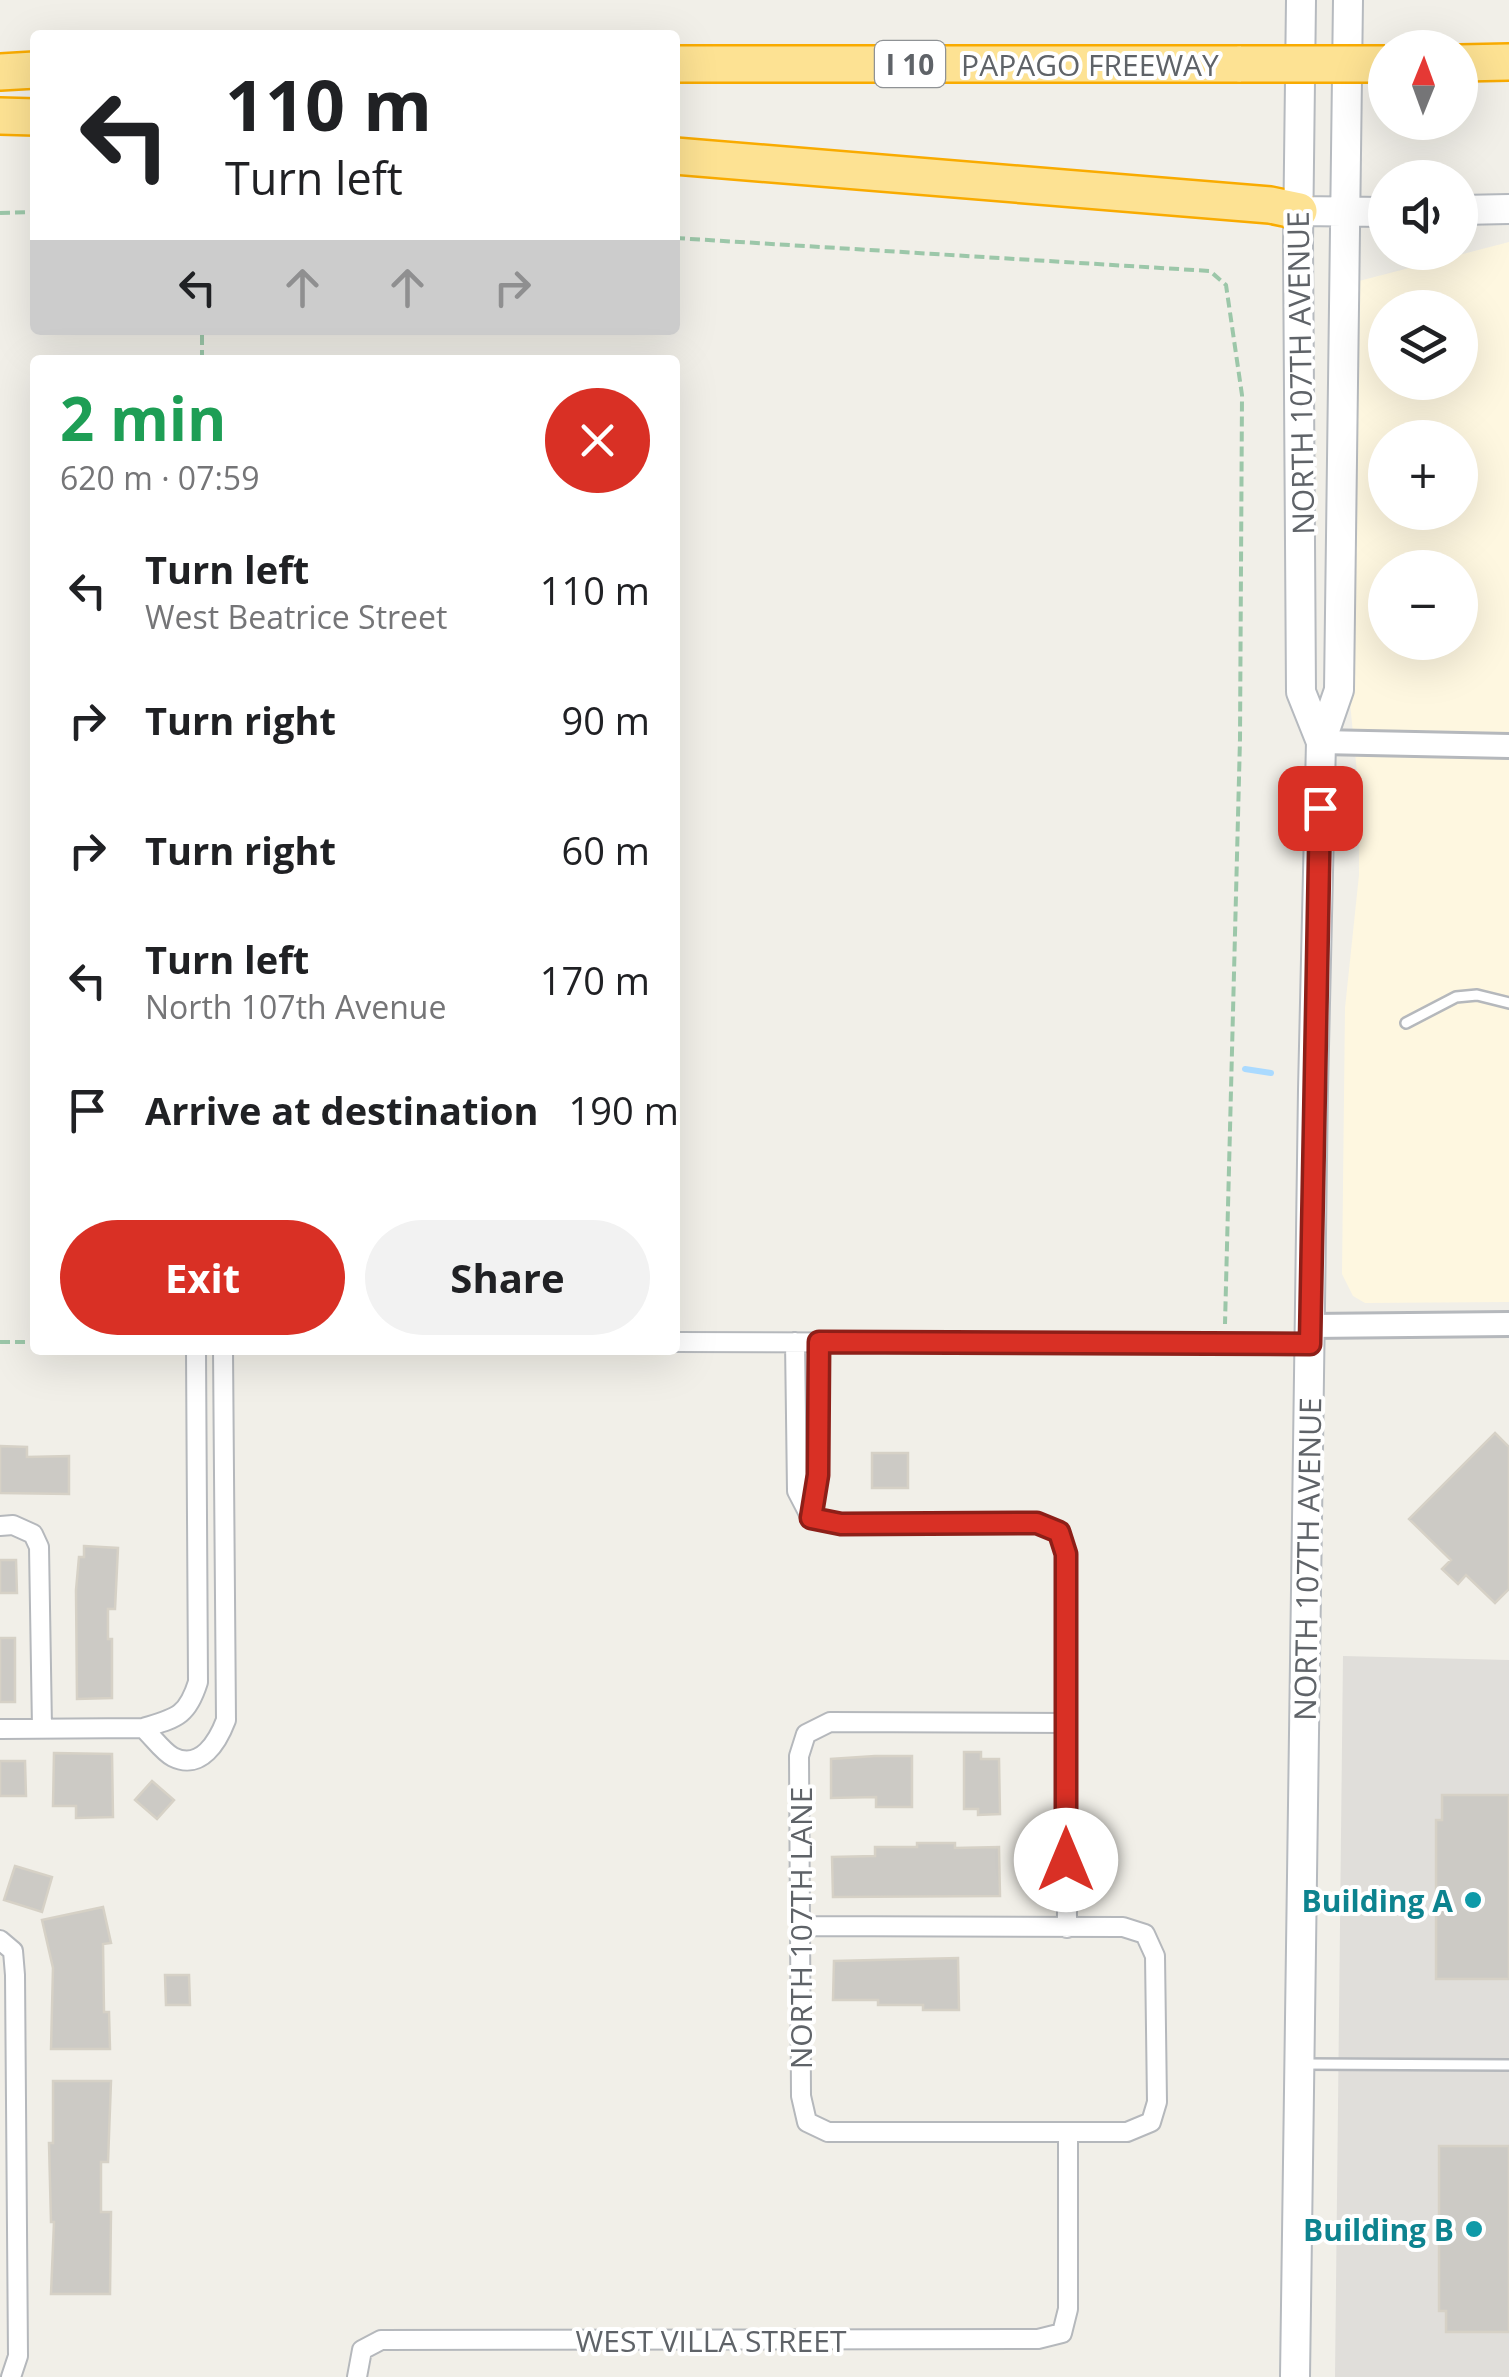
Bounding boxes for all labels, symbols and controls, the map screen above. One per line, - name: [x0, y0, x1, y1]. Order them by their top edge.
- north arrow: [1368, 30, 1478, 140]
- map controls: [1368, 30, 1478, 660]
- road number: I 10: [875, 41, 945, 87]
- street label: PAPAGO FREEWAY: [961, 44, 1219, 85]
- text: 110 m: [225, 56, 432, 152]
- icon: left: [60, 70, 190, 200]
- text: Turn left: [225, 147, 403, 208]
- button: sound: [1368, 160, 1478, 270]
- street label: NORTH 107TH AVENUE: [1277, 211, 1323, 535]
- icon: left: [170, 260, 225, 315]
- icon: ahead: [275, 260, 330, 315]
- icon: ahead: [380, 260, 435, 315]
- icon: right: [485, 260, 540, 315]
- button: layers: [1368, 290, 1478, 400]
- text: 2 min: [60, 377, 227, 459]
- button: close: [545, 388, 650, 493]
- button: +: [1368, 420, 1478, 530]
- text: 620 m · 07:59: [60, 456, 259, 499]
- text: Turn left: [145, 543, 309, 595]
- button: −: [1368, 550, 1478, 660]
- icon: left: [60, 563, 115, 618]
- text: 110 m: [540, 564, 650, 616]
- text: West Beatrice Street: [145, 595, 447, 638]
- icon: right: [60, 693, 115, 748]
- text: Turn right: [145, 694, 336, 746]
- text: 90 m: [561, 694, 650, 746]
- pin: [1278, 766, 1363, 851]
- icon: arrive: [1293, 781, 1348, 836]
- icon: right: [60, 823, 115, 878]
- text: Turn right: [145, 824, 336, 876]
- text: 60 m: [561, 824, 650, 876]
- text: Turn left: [145, 933, 309, 985]
- icon: left: [60, 953, 115, 1008]
- text: 170 m: [540, 954, 650, 1006]
- text: North 107th Avenue: [145, 985, 446, 1028]
- icon: arrive: [60, 1083, 115, 1138]
- text: Arrive at destination: [145, 1084, 539, 1136]
- text: 190 m: [569, 1084, 679, 1136]
- button: Exit: [60, 1220, 345, 1335]
- button: Share: [365, 1220, 650, 1335]
- street label: NORTH 107TH AVENUE: [1284, 1397, 1330, 1721]
- street label: NORTH 107TH LANE: [780, 1787, 821, 2069]
- position arrow: [1014, 1808, 1118, 1912]
- place label: Building A: [1302, 1880, 1453, 1921]
- marker: Building A: [1462, 1889, 1484, 1911]
- place label: Building B: [1303, 2209, 1454, 2250]
- marker: Building B: [1463, 2218, 1485, 2240]
- street label: WEST VILLA STREET: [576, 2320, 847, 2361]

